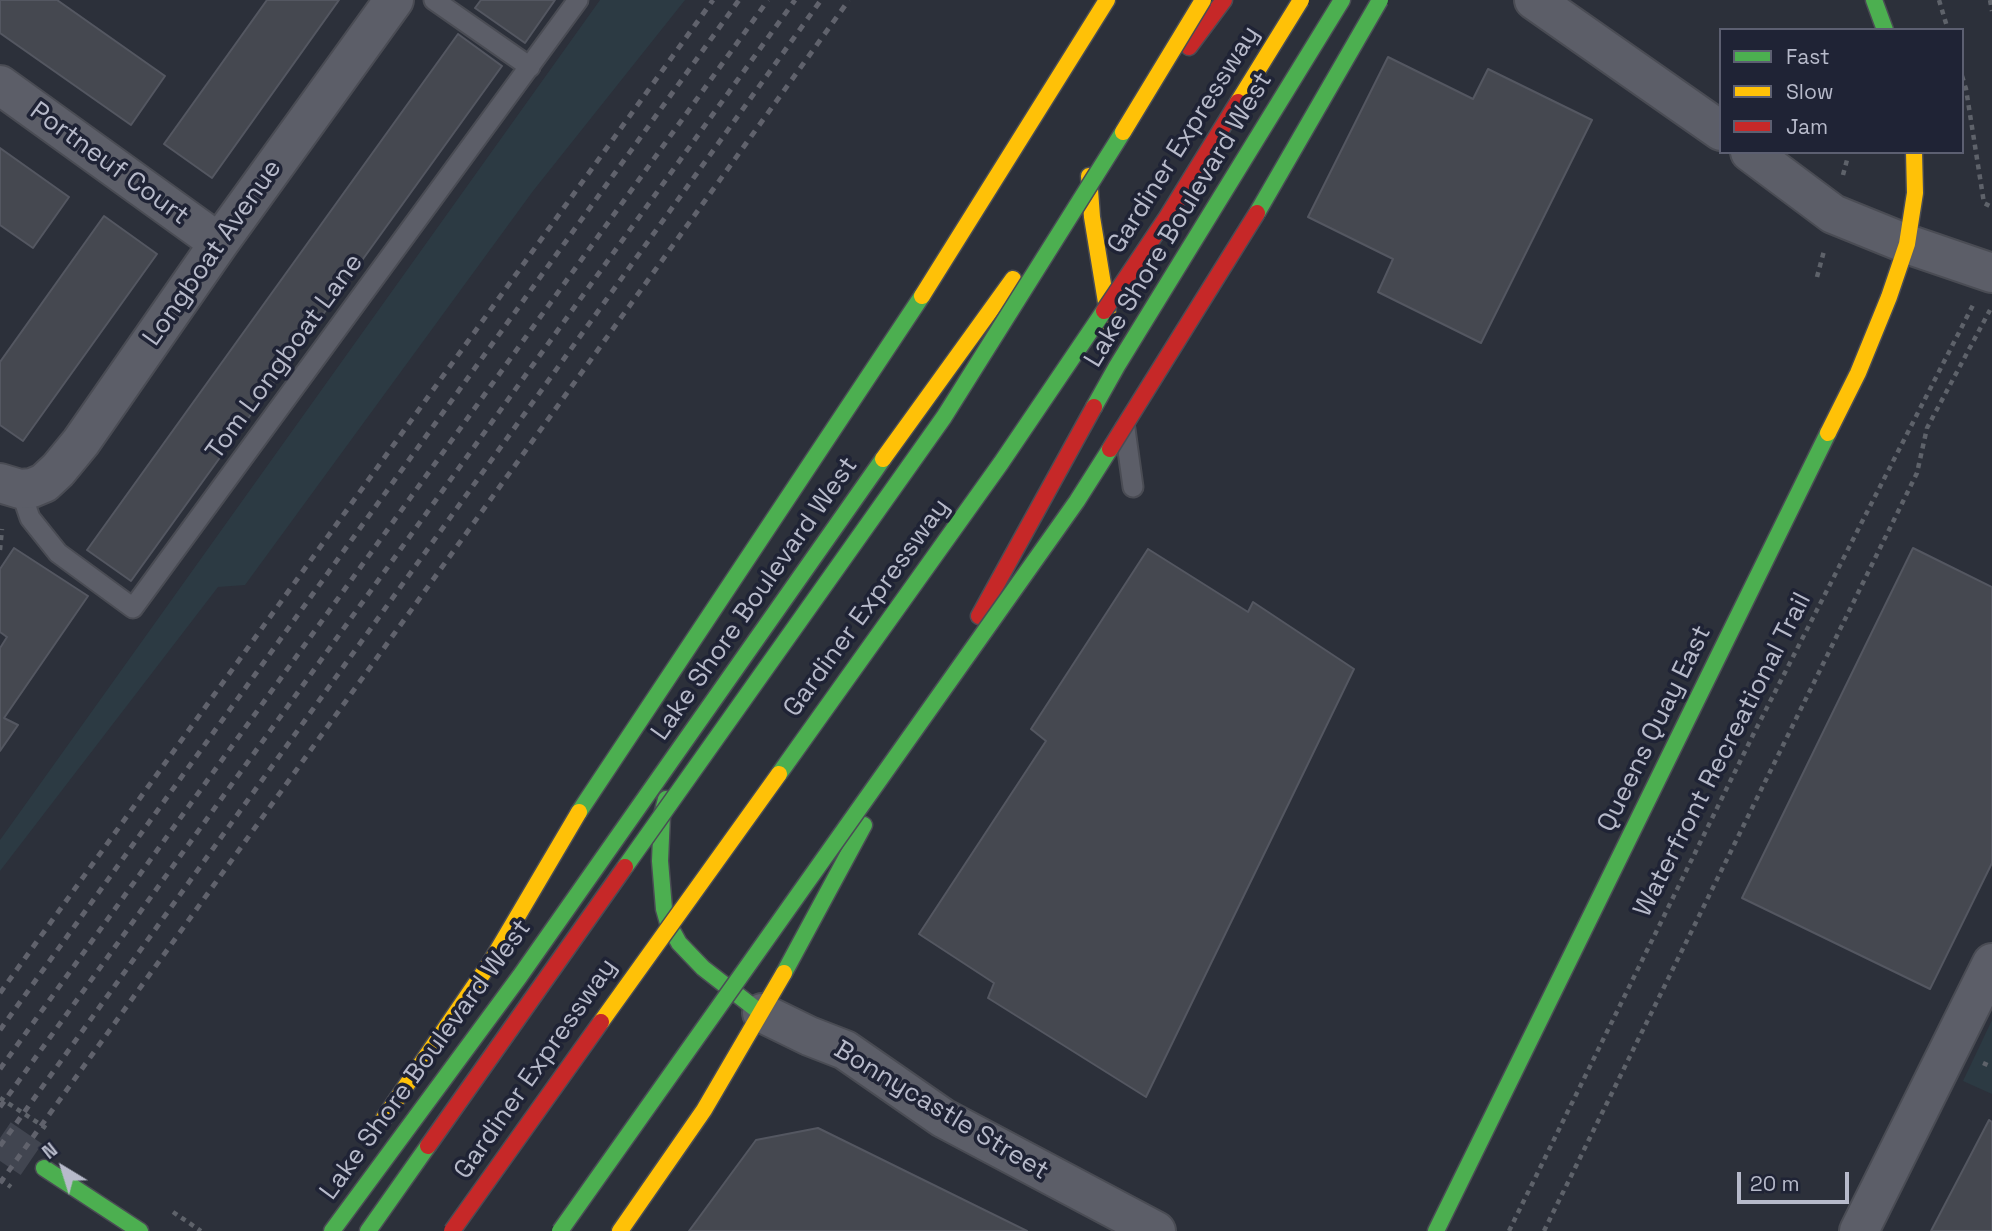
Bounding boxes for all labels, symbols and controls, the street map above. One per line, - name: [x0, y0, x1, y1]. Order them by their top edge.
- street label: Gardiner Expressway: [1101, 21, 1267, 259]
- legend: [1719, 28, 1964, 154]
- text: Fast: [1786, 43, 1830, 70]
- street label: Lake Shore Boulevard West: [1078, 67, 1280, 373]
- text: Slow: [1786, 78, 1834, 105]
- street label: Portneuf Court: [23, 96, 195, 232]
- text: Jam: [1786, 113, 1828, 140]
- street label: Longboat Avenue: [137, 154, 289, 352]
- street label: Tom Longboat Lane: [200, 248, 370, 466]
- street label: Lake Shore Boulevard West: [645, 451, 865, 747]
- street label: Gardiner Expressway: [777, 493, 957, 723]
- street label: Waterfront Recreational Trail: [1628, 588, 1818, 922]
- street label: Queens Quay East: [1591, 621, 1719, 837]
- street label: Lake Shore Boulevard West: [314, 914, 538, 1206]
- street label: Gardiner Expressway: [448, 953, 624, 1185]
- street label: Bonnycastle Street: [828, 1035, 1054, 1187]
- north arrow: [28, 1133, 98, 1203]
- text: N: [37, 1137, 62, 1165]
- scale bar: [1740, 1158, 1852, 1202]
- text: 20 m: [1750, 1170, 1800, 1197]

